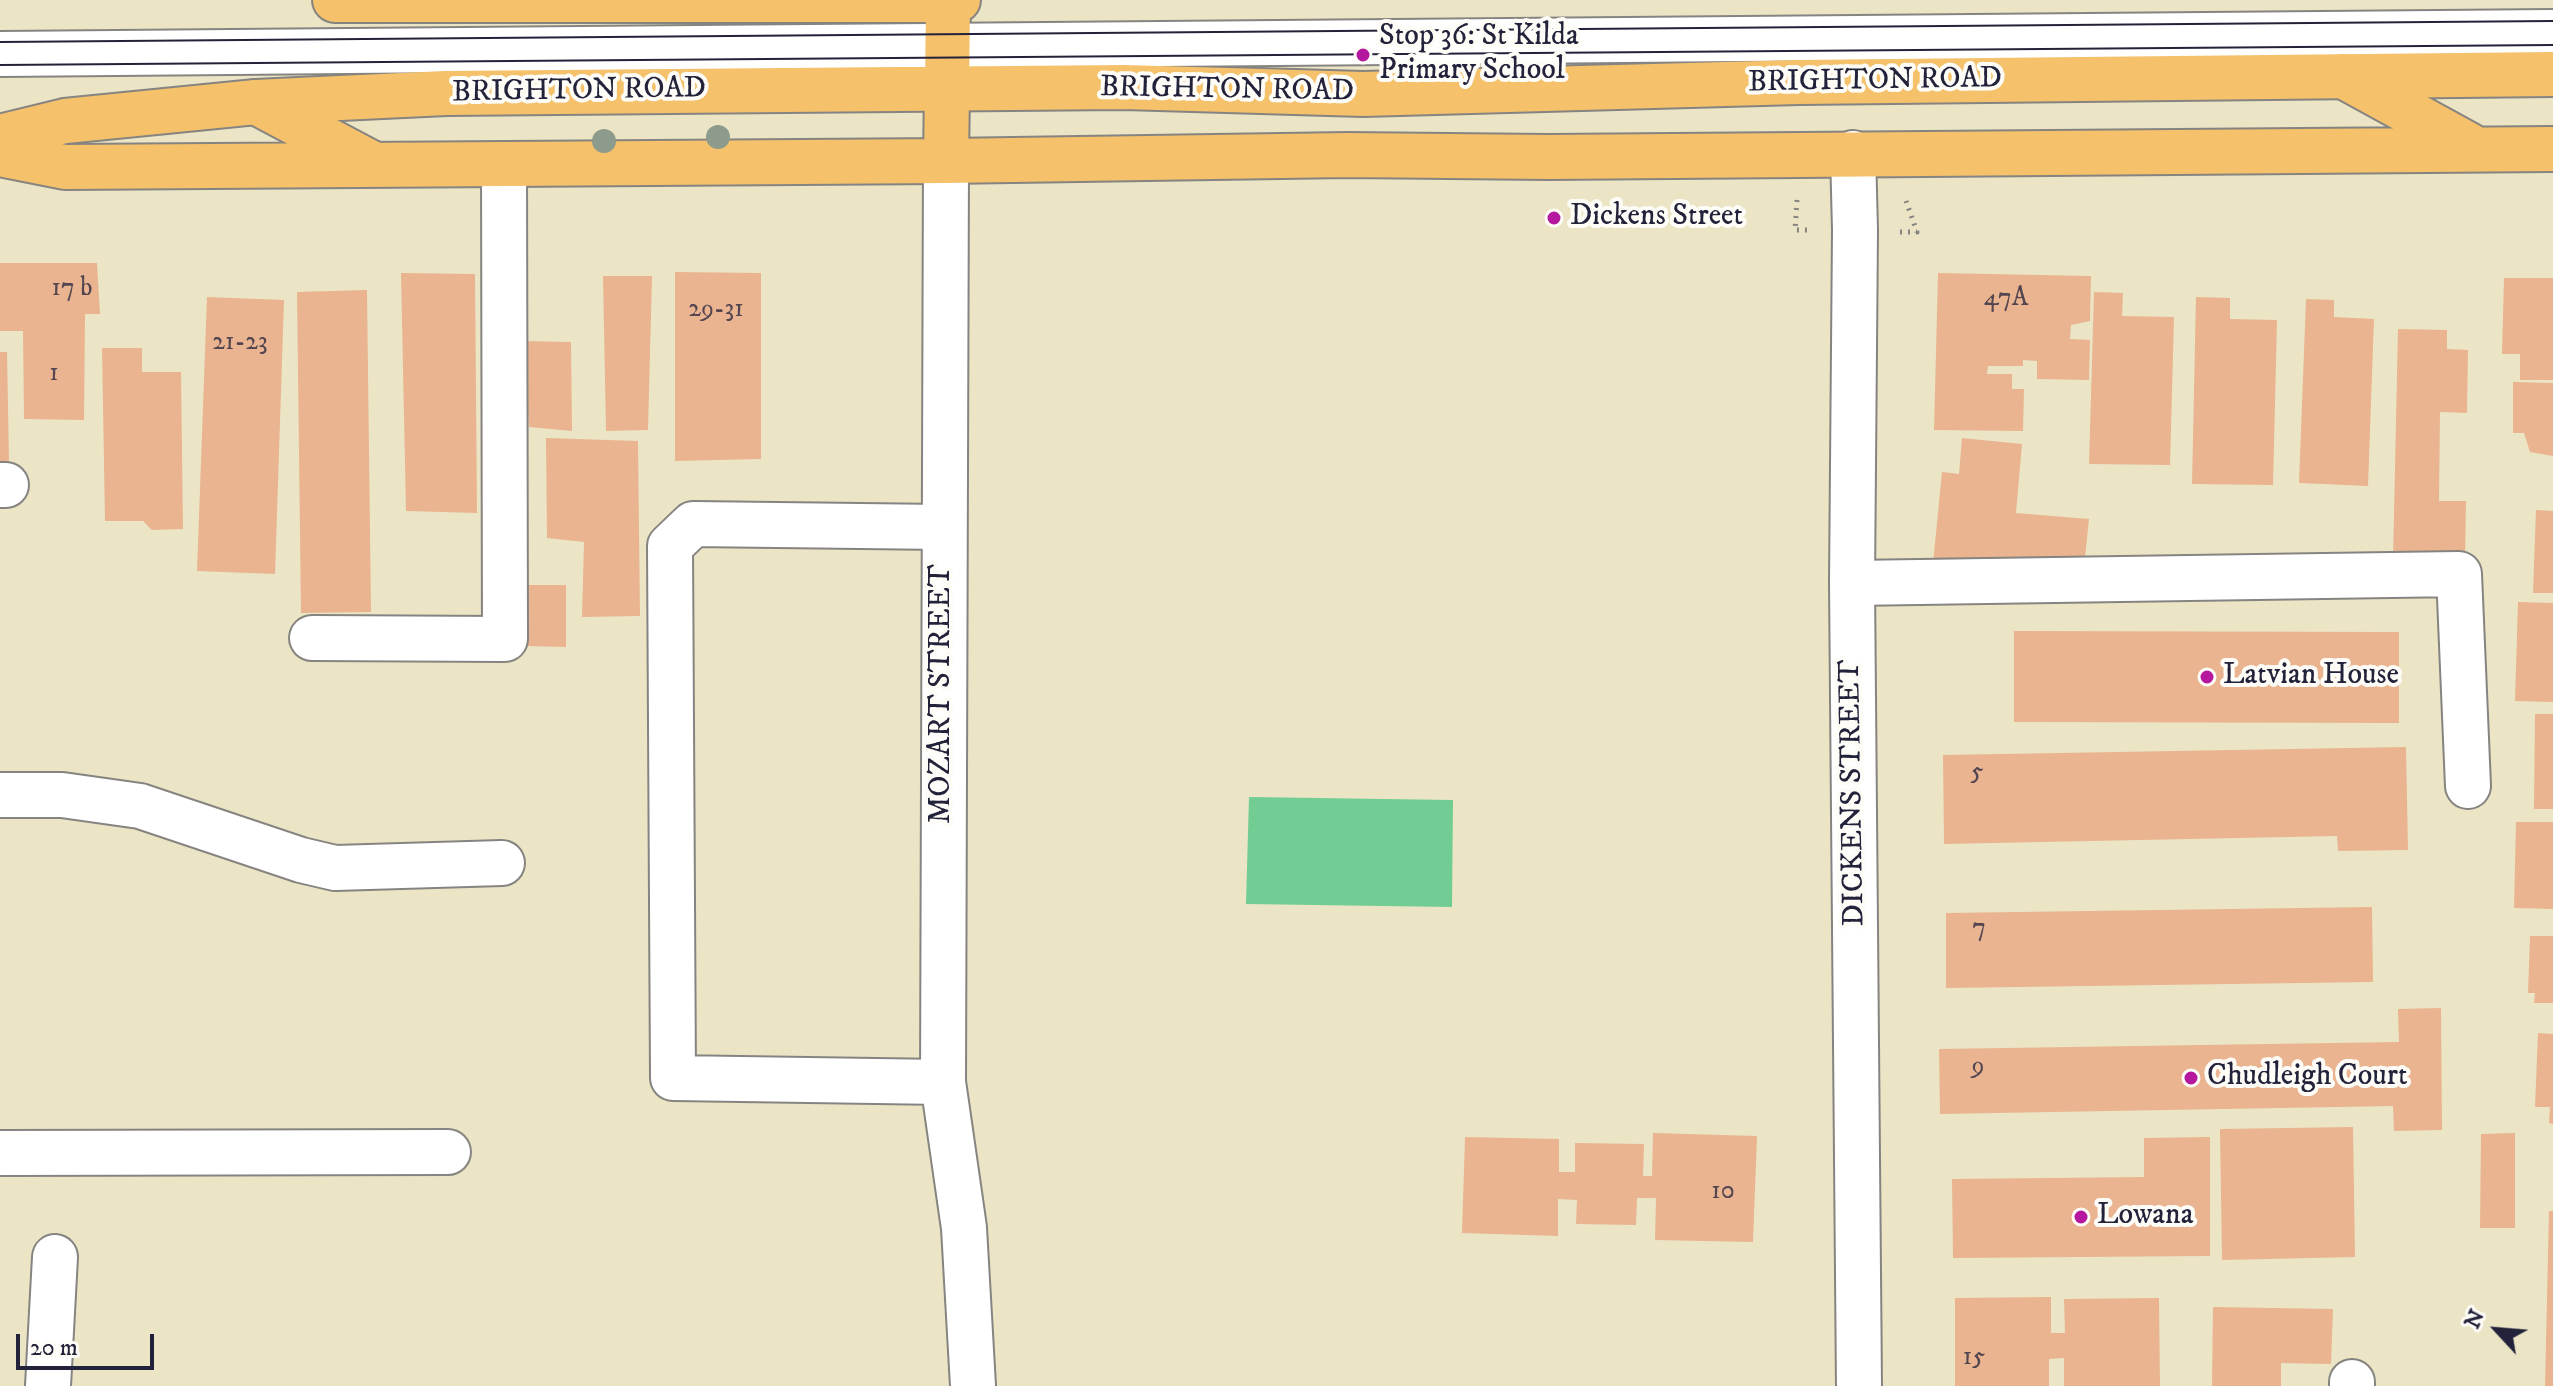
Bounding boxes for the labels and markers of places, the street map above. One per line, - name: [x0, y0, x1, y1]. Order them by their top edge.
- place label: Stop 36: St Kilda Primary School: [1379, 20, 1579, 90]
- marker: Stop 36: St Kilda Primary School: [1354, 46, 1372, 64]
- place label: Dickens Street: [1570, 200, 1743, 236]
- marker: Dickens Street: [1545, 209, 1563, 227]
- place label: Latvian House: [2223, 659, 2399, 695]
- marker: Latvian House: [2198, 668, 2216, 686]
- place label: Chudleigh Court: [2207, 1060, 2408, 1096]
- marker: Chudleigh Court: [2182, 1069, 2200, 1087]
- place label: Lowana: [2097, 1199, 2194, 1235]
- marker: Lowana: [2072, 1208, 2090, 1226]

